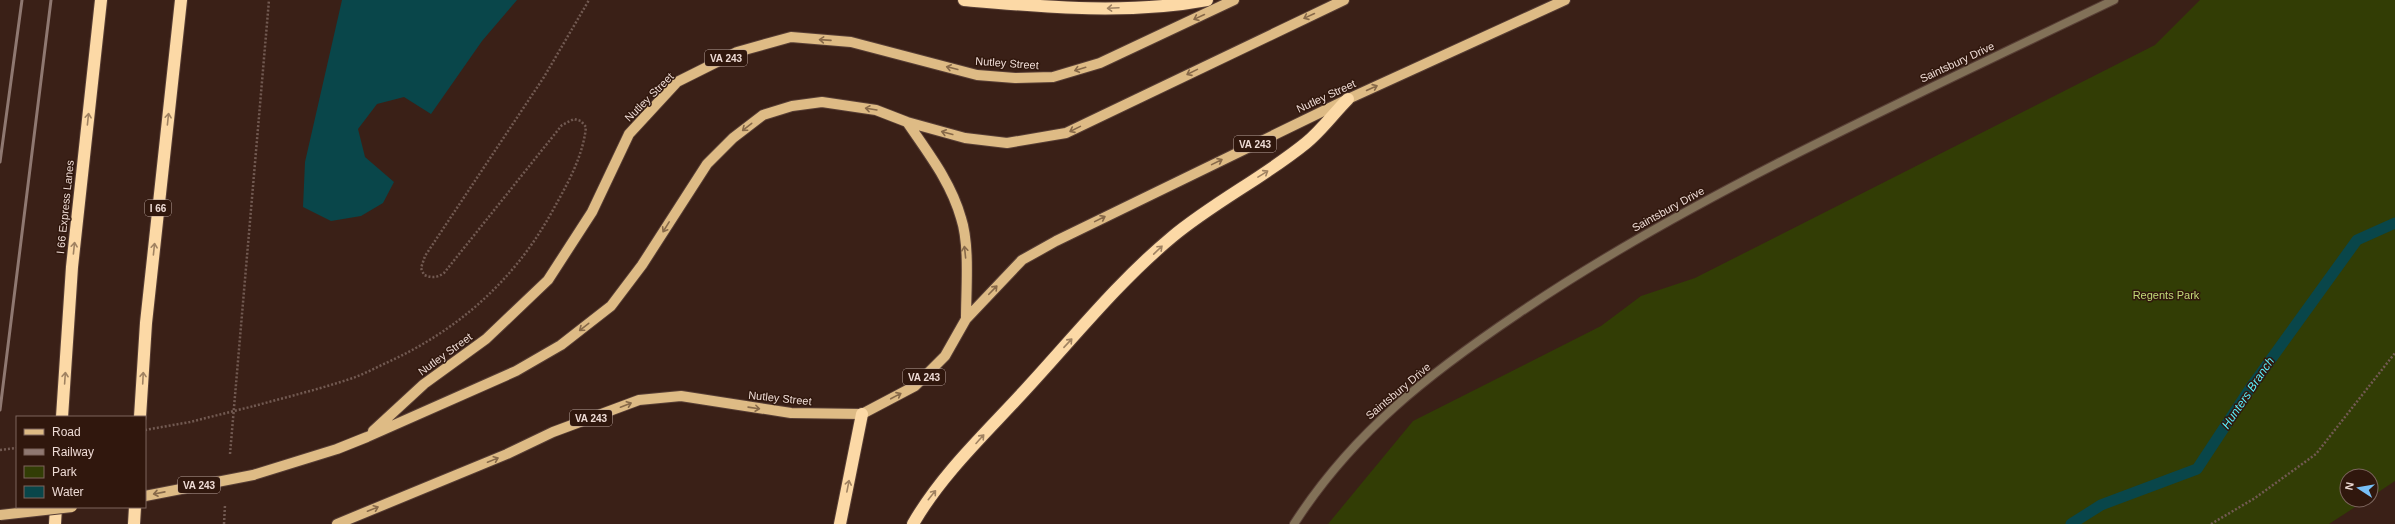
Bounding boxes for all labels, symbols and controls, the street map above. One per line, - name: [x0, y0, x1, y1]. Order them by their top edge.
- one-way arrow: [1107, 4, 1120, 11]
- one-way arrow: [1303, 13, 1315, 20]
- one-way arrow: [1193, 14, 1205, 21]
- one-way arrow: [819, 36, 832, 44]
- street label: Saintsbury Drive: [1918, 40, 1996, 84]
- road number: VA 243: [705, 50, 747, 66]
- street label: Nutley Street: [975, 55, 1039, 71]
- one-way arrow: [946, 64, 959, 71]
- one-way arrow: [1073, 66, 1086, 73]
- one-way arrow: [1186, 69, 1198, 77]
- street label: Nutley Street: [622, 70, 676, 124]
- street label: Nutley Street: [1295, 77, 1357, 115]
- one-way arrow: [1366, 84, 1378, 91]
- one-way arrow: [865, 105, 878, 113]
- one-way arrow: [84, 113, 92, 126]
- one-way arrow: [164, 113, 172, 126]
- one-way arrow: [741, 123, 752, 131]
- one-way arrow: [1069, 126, 1081, 133]
- one-way arrow: [941, 129, 954, 136]
- road number: VA 243: [1234, 136, 1276, 152]
- one-way arrow: [1211, 158, 1223, 165]
- street label: I 66 Express Lanes: [54, 159, 76, 254]
- one-way arrow: [1257, 170, 1268, 178]
- street label: Saintsbury Drive: [1630, 184, 1706, 234]
- road number: I 66: [145, 200, 171, 216]
- one-way arrow: [1094, 215, 1106, 222]
- one-way arrow: [661, 221, 669, 233]
- one-way arrow: [70, 242, 78, 255]
- one-way arrow: [150, 243, 158, 256]
- one-way arrow: [1153, 245, 1163, 255]
- one-way arrow: [962, 246, 969, 259]
- one-way arrow: [988, 285, 998, 295]
- park label: Regents Park: [2133, 289, 2200, 301]
- one-way arrow: [579, 323, 590, 331]
- street label: Nutley Street: [416, 330, 474, 378]
- one-way arrow: [1063, 338, 1073, 348]
- water label: Hunters Branch: [2219, 354, 2277, 431]
- street label: Saintsbury Drive: [1363, 360, 1433, 422]
- road number: VA 243: [903, 369, 945, 385]
- one-way arrow: [61, 372, 68, 385]
- one-way arrow: [139, 372, 146, 385]
- street label: Nutley Street: [748, 389, 812, 407]
- one-way arrow: [890, 391, 902, 399]
- one-way arrow: [620, 400, 632, 408]
- one-way arrow: [747, 404, 760, 412]
- road number: VA 243: [570, 410, 612, 426]
- legend: [16, 416, 146, 508]
- text: Road: [52, 425, 81, 439]
- one-way arrow: [976, 434, 985, 445]
- text: Railway: [52, 445, 94, 459]
- one-way arrow: [487, 455, 499, 463]
- text: Park: [52, 465, 78, 479]
- north arrow: [2339, 468, 2379, 508]
- road number: VA 243: [178, 477, 220, 493]
- one-way arrow: [844, 480, 852, 493]
- text: N: [2343, 481, 2356, 491]
- text: Water: [52, 485, 84, 499]
- one-way arrow: [153, 489, 166, 497]
- one-way arrow: [928, 490, 937, 501]
- one-way arrow: [366, 505, 378, 513]

